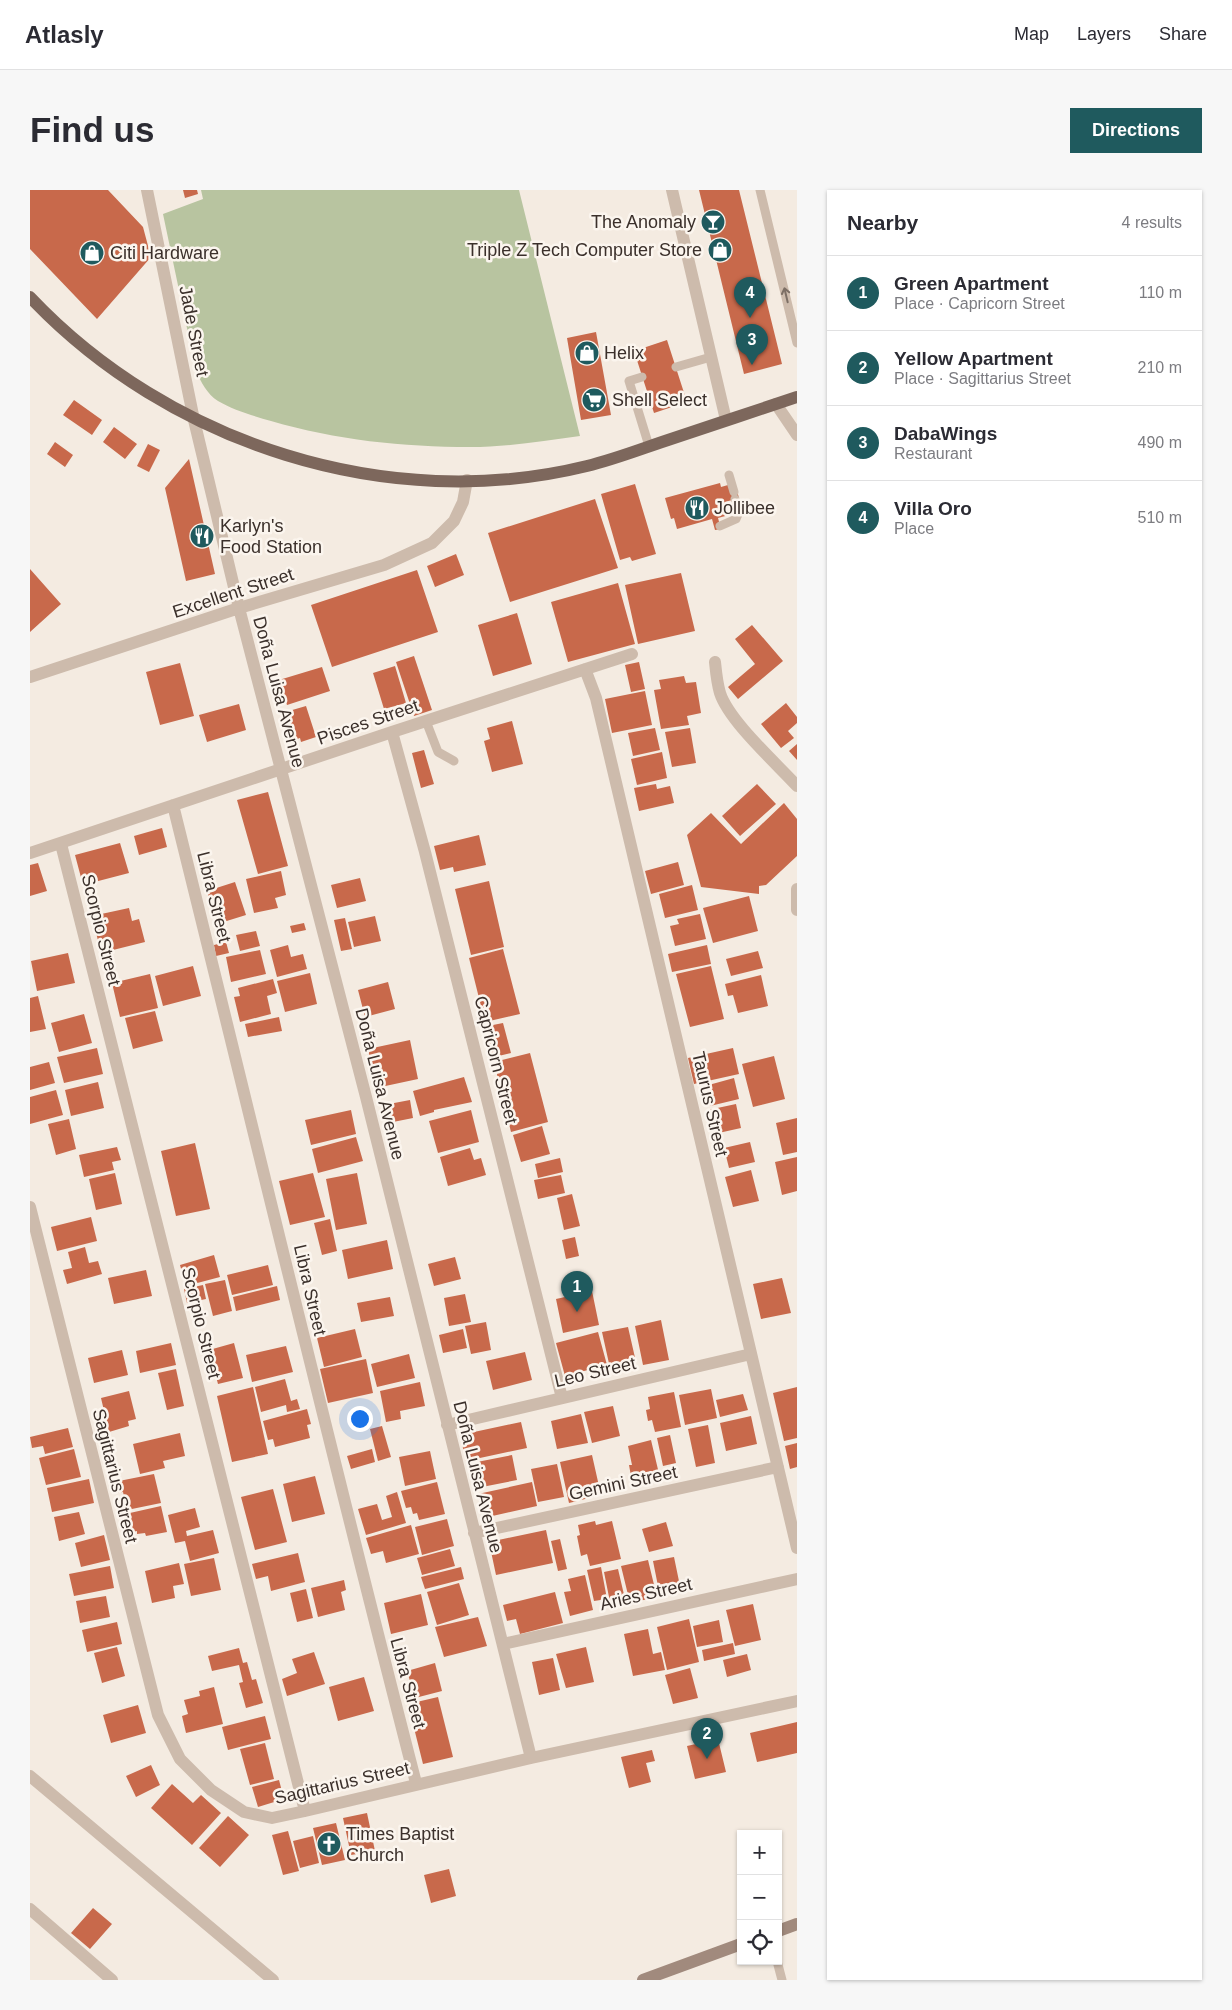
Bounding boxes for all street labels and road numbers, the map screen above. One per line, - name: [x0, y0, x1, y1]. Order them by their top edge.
- street label: Jade Street: [175, 284, 213, 378]
- street label: Excellent Street: [170, 564, 296, 622]
- street label: Doña Luisa Avenue: [249, 614, 309, 770]
- street label: Pisces Street: [315, 695, 421, 749]
- street label: Libra Street: [193, 849, 235, 945]
- street label: Scorpio Street: [77, 872, 125, 988]
- street label: Capricorn Street: [470, 994, 522, 1126]
- street label: Doña Luisa Avenue: [351, 1006, 409, 1162]
- street label: Taurus Street: [688, 1050, 732, 1158]
- street label: Libra Street: [290, 1242, 330, 1338]
- street label: Scorpio Street: [177, 1265, 225, 1381]
- street label: Leo Street: [552, 1353, 638, 1391]
- street label: Doña Luisa Avenue: [449, 1399, 507, 1555]
- street label: Sagittarius Street: [89, 1407, 141, 1545]
- street label: Gemini Street: [567, 1462, 679, 1504]
- street label: Aries Street: [598, 1574, 694, 1614]
- street label: Libra Street: [386, 1635, 430, 1731]
- street label: Sagittarius Street: [272, 1758, 412, 1808]

